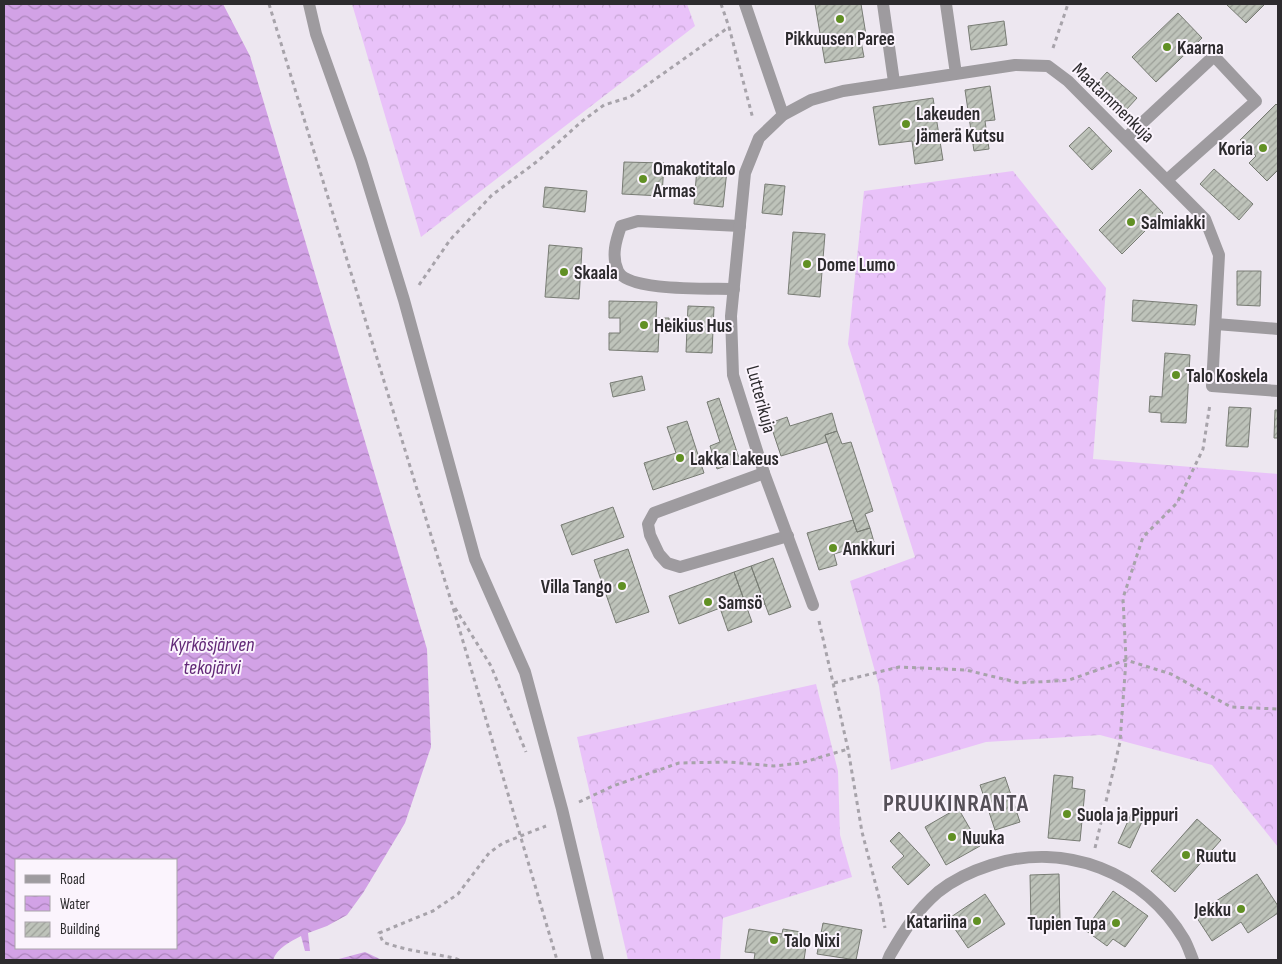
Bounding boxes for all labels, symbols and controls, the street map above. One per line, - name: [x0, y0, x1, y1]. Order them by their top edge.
- marker: Pikkuusen Paree: [834, 13, 846, 25]
- place label: Pikkuusen Paree: [785, 28, 895, 51]
- place label: Kaarna: [1177, 37, 1224, 60]
- marker: Kaarna: [1161, 41, 1173, 53]
- street label: Maatammenkuja: [1067, 58, 1159, 148]
- place label: Lakeuden Jämerä Kutsu: [915, 103, 1004, 148]
- marker: Lakeuden Jämerä Kutsu: [900, 118, 912, 130]
- place label: Koria: [1218, 138, 1253, 161]
- marker: Koria: [1257, 142, 1269, 154]
- place label: Omakotitalo Armas: [652, 158, 736, 203]
- marker: Omakotitalo Armas: [637, 173, 649, 185]
- place label: Salmiakki: [1141, 212, 1205, 235]
- marker: Salmiakki: [1125, 216, 1137, 228]
- place label: Dome Lumo: [817, 254, 895, 277]
- marker: Dome Lumo: [801, 258, 813, 270]
- place label: Skaala: [574, 262, 618, 285]
- marker: Skaala: [558, 266, 570, 278]
- place label: Heikius Hus: [654, 315, 732, 338]
- marker: Heikius Hus: [638, 319, 650, 331]
- street label: Lutterikuja: [741, 363, 781, 436]
- place label: Talo Koskela: [1186, 365, 1268, 388]
- marker: Talo Koskela: [1170, 369, 1182, 381]
- place label: Lakka Lakeus: [690, 448, 779, 471]
- marker: Lakka Lakeus: [674, 452, 686, 464]
- place label: Ankkuri: [842, 538, 895, 561]
- marker: Ankkuri: [827, 542, 839, 554]
- place label: Villa Tango: [541, 576, 612, 599]
- marker: Villa Tango: [616, 580, 628, 592]
- place label: Samsö: [718, 592, 763, 615]
- marker: Samsö: [702, 596, 714, 608]
- water label: Kyrkösjärven tekojärvi: [170, 633, 254, 680]
- district label: PRUUKINRANTA: [883, 789, 1029, 818]
- place label: Suola ja Pippuri: [1077, 804, 1178, 827]
- marker: Suola ja Pippuri: [1061, 808, 1073, 820]
- place label: Nuuka: [962, 827, 1004, 850]
- marker: Nuuka: [946, 831, 958, 843]
- place label: Ruutu: [1196, 845, 1236, 868]
- marker: Ruutu: [1180, 849, 1192, 861]
- legend: [15, 859, 178, 949]
- text: Road: [60, 870, 85, 889]
- text: Water: [60, 895, 91, 914]
- place label: Jekku: [1193, 899, 1231, 922]
- marker: Jekku: [1235, 903, 1247, 915]
- place label: Katariina: [906, 911, 967, 934]
- place label: Tupien Tupa: [1027, 913, 1106, 936]
- marker: Katariina: [971, 915, 983, 927]
- marker: Tupien Tupa: [1110, 917, 1122, 929]
- text: Building: [60, 920, 100, 939]
- place label: Talo Nixi: [784, 930, 840, 953]
- marker: Talo Nixi: [768, 934, 780, 946]

